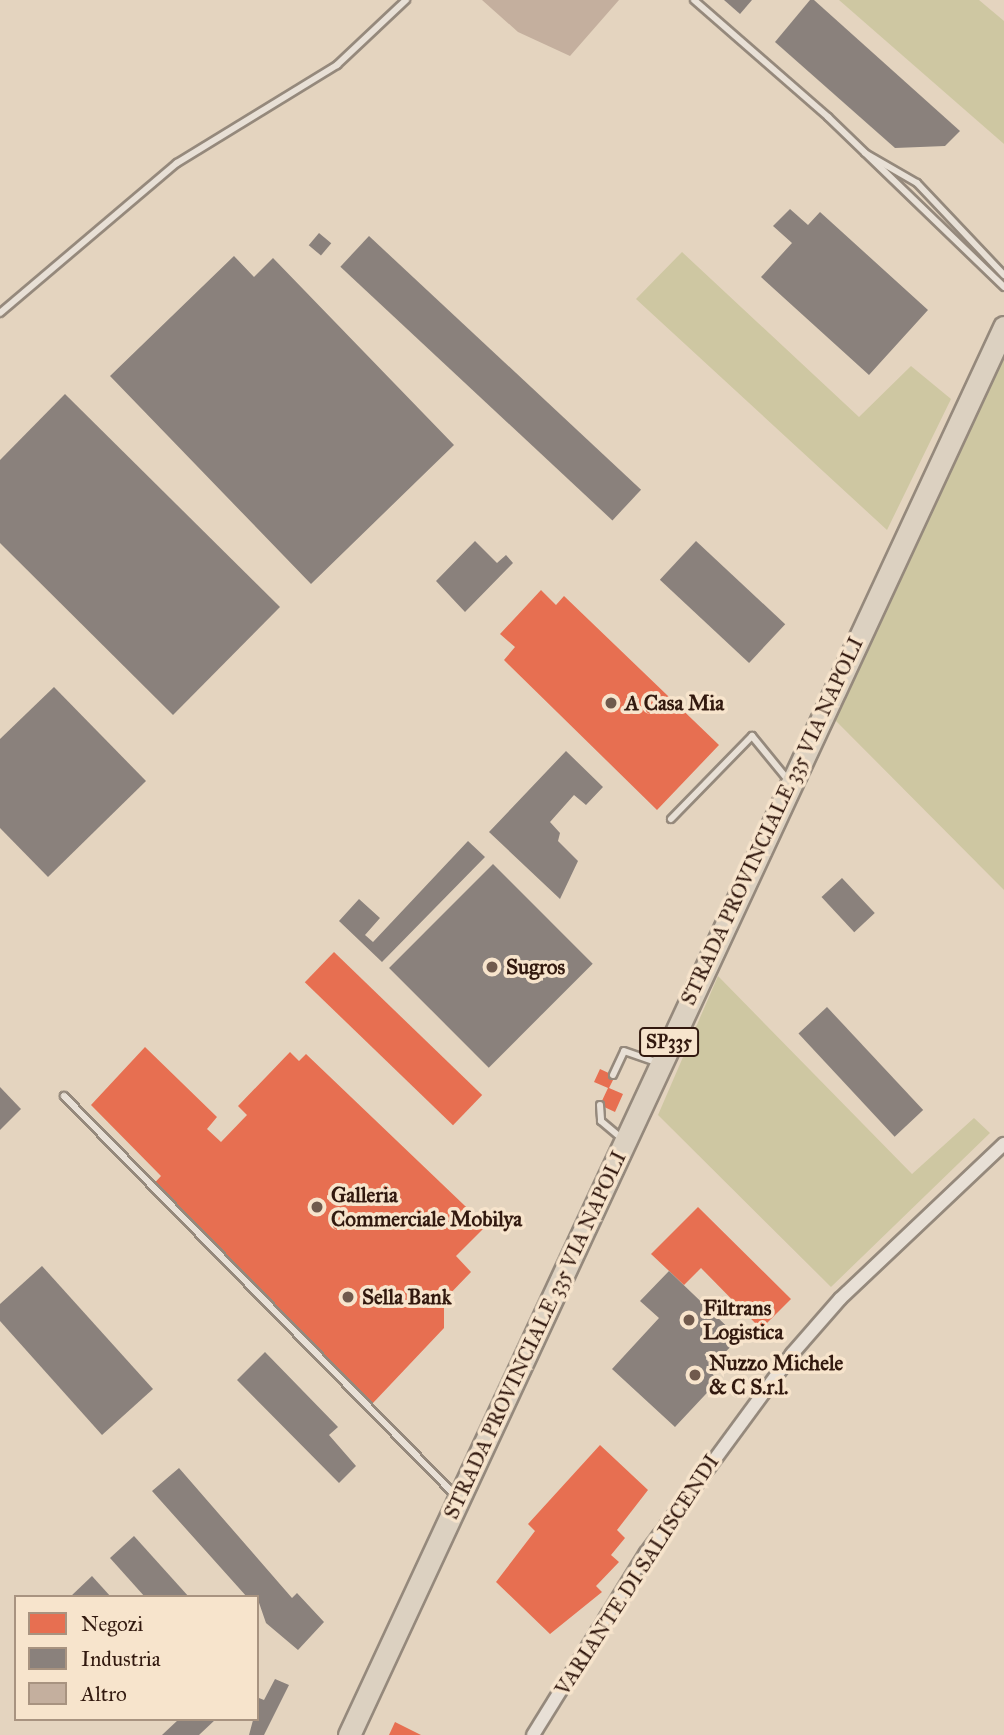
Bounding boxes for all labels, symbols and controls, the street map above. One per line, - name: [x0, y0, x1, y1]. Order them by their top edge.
- street label: STRADA PROVINCIALE 335 VIA NAPOLI: [675, 633, 869, 1009]
- place label: A Casa Mia: [625, 690, 724, 716]
- marker: A Casa Mia: [603, 695, 619, 711]
- place label: Sugros: [506, 954, 565, 980]
- marker: Sugros: [484, 959, 500, 975]
- road number: SP335: [638, 1026, 700, 1058]
- street label: STRADA PROVINCIALE 335 VIA NAPOLI: [438, 1147, 632, 1523]
- place label: Galleria Commerciale Mobilya: [331, 1182, 522, 1232]
- marker: Galleria Commerciale Mobilya: [309, 1199, 325, 1215]
- place label: Sella Bank: [362, 1284, 451, 1310]
- marker: Sella Bank: [340, 1289, 356, 1305]
- place label: Filtrans Logistica: [703, 1295, 783, 1345]
- marker: Filtrans Logistica: [681, 1312, 697, 1328]
- place label: Nuzzo Michele & C S.r.l.: [709, 1350, 843, 1400]
- marker: Nuzzo Michele & C S.r.l.: [687, 1367, 703, 1383]
- street label: VARIANTE DI SALISCENDI: [550, 1450, 724, 1700]
- legend: [14, 1595, 259, 1721]
- text: Negozi: [81, 1611, 143, 1637]
- text: Industria: [81, 1646, 161, 1672]
- text: Altro: [81, 1681, 127, 1707]

